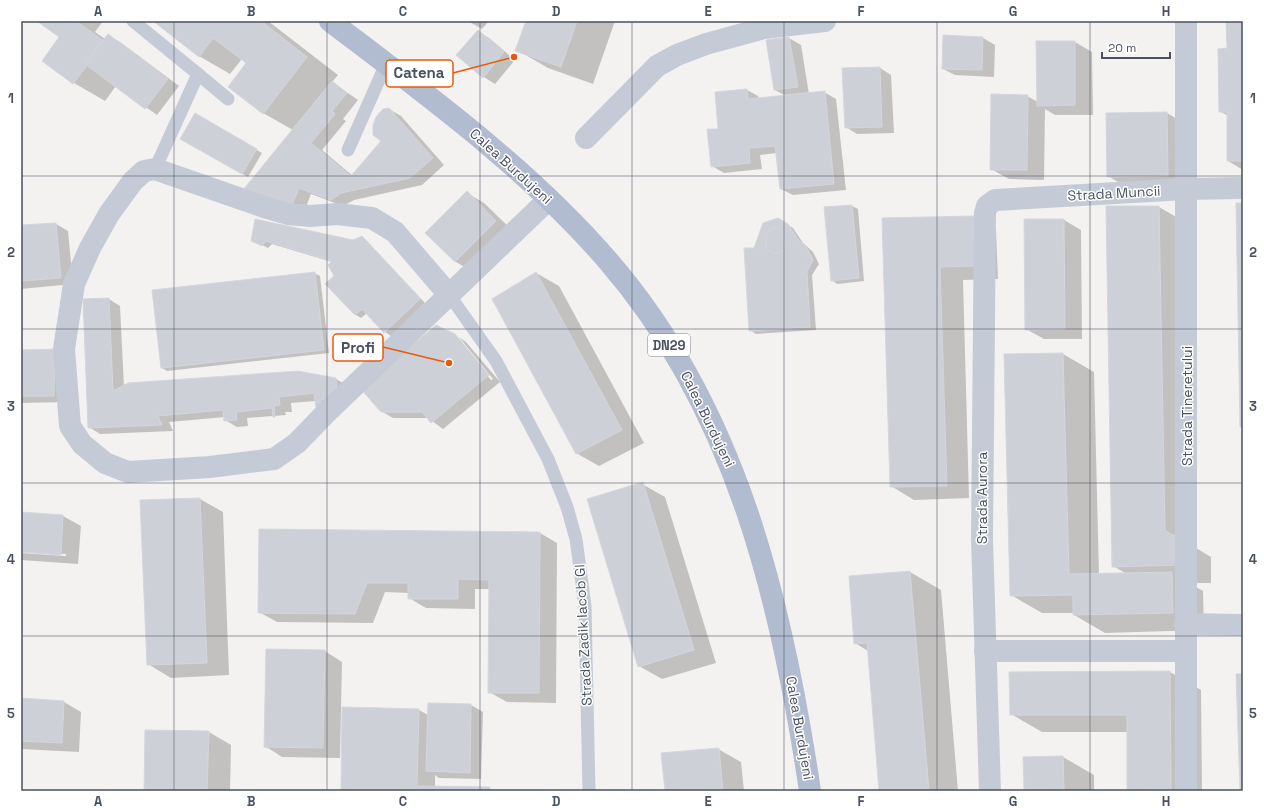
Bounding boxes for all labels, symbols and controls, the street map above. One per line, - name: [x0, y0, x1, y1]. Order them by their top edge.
- text: A: [94, 3, 103, 20]
- text: B: [247, 3, 256, 20]
- text: C: [399, 3, 407, 20]
- text: D: [552, 3, 561, 20]
- text: E: [704, 3, 712, 20]
- text: F: [858, 3, 865, 20]
- text: G: [1009, 3, 1017, 20]
- text: H: [1162, 3, 1170, 20]
- scale bar: [1102, 34, 1170, 60]
- text: 20 m: [1108, 40, 1136, 56]
- callout: Catena: [386, 60, 453, 87]
- text: Catena: [394, 63, 445, 82]
- text: 1: [8, 90, 14, 107]
- text: 1: [1250, 90, 1256, 107]
- street label: Calea Burdujeni: [466, 124, 556, 208]
- street label: Strada Muncii: [1067, 182, 1161, 204]
- text: 2: [7, 244, 15, 261]
- text: 2: [1249, 244, 1257, 261]
- callout: Profi: [333, 334, 383, 361]
- road number: DN29: [648, 334, 690, 356]
- text: Profi: [341, 338, 375, 357]
- street label: Strada Tineretului: [1178, 346, 1196, 466]
- street label: Calea Burdujeni: [677, 368, 739, 470]
- text: 3: [7, 398, 15, 415]
- text: 3: [1249, 398, 1257, 415]
- street label: Strada Aurora: [973, 452, 991, 544]
- text: 4: [7, 551, 15, 568]
- text: 4: [1249, 551, 1257, 568]
- street label: Strada Zadik Iacob Gl: [570, 564, 596, 706]
- street label: Calea Burdujeni: [782, 675, 818, 781]
- text: 5: [7, 705, 15, 722]
- text: 5: [1249, 705, 1257, 722]
- text: A: [94, 793, 103, 810]
- text: B: [247, 793, 256, 810]
- text: C: [399, 793, 407, 810]
- text: D: [552, 793, 561, 810]
- text: E: [704, 793, 712, 810]
- text: F: [858, 793, 865, 810]
- text: G: [1009, 793, 1017, 810]
- text: H: [1162, 793, 1170, 810]

